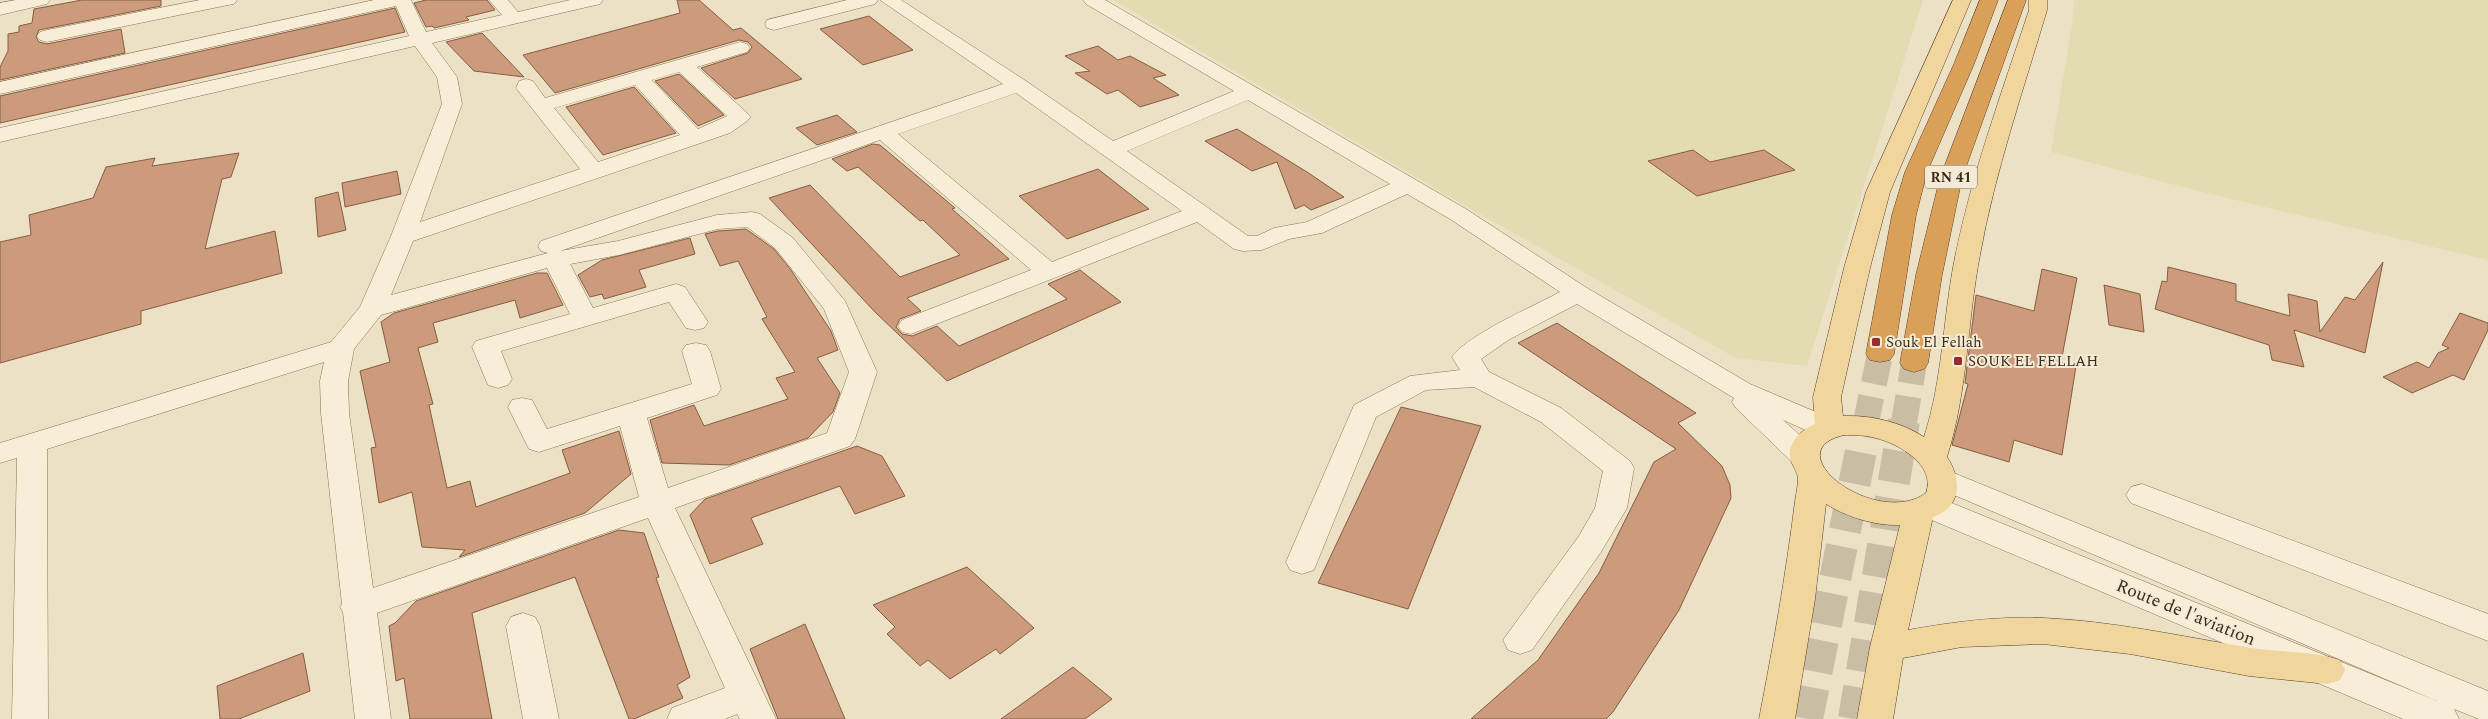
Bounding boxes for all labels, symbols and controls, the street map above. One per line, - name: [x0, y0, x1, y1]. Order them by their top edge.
- road number: RN 41: [1925, 166, 1977, 188]
- place label: Souk El Fellah: [1886, 331, 1982, 354]
- marker: Souk El Fellah: [1870, 336, 1882, 348]
- place label: SOUK EL FELLAH: [1968, 350, 2099, 373]
- marker: SOUK EL FELLAH: [1952, 355, 1964, 367]
- street label: Route de l'aviation: [2112, 572, 2260, 653]

